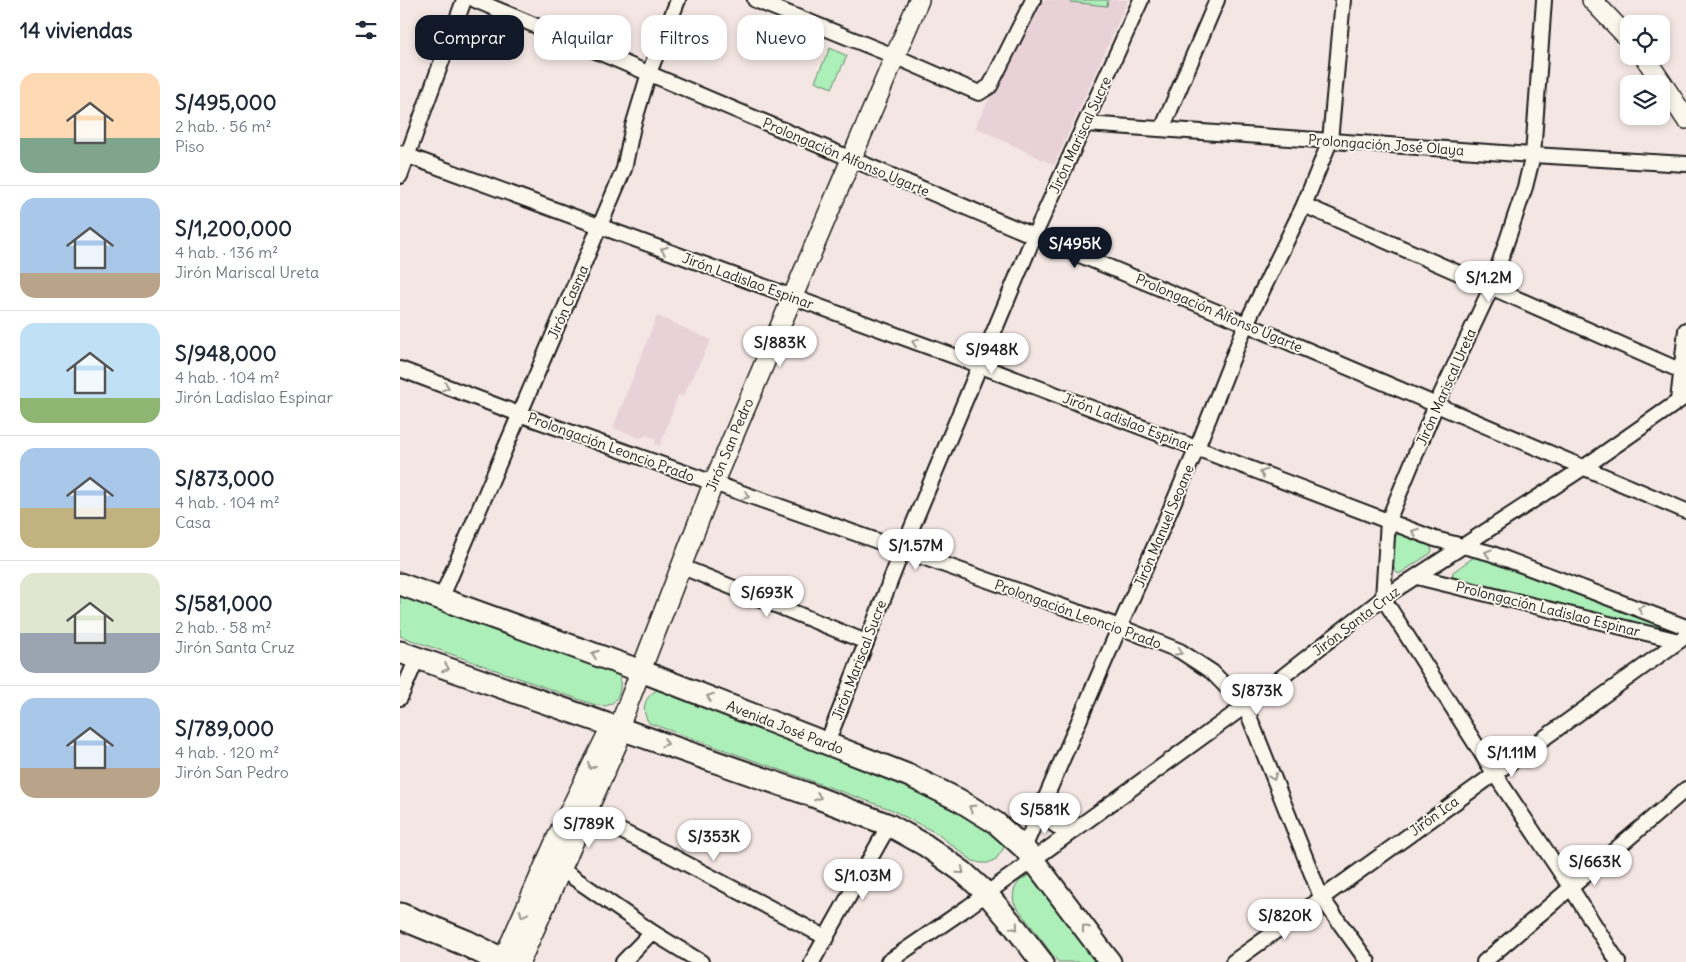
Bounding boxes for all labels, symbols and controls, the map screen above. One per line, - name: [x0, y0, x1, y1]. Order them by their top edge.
- chip: Comprar: [415, 15, 524, 60]
- chip: Alquilar: [534, 15, 631, 60]
- chip: Filtros: [641, 15, 727, 60]
- chip: Nuevo: [737, 15, 824, 60]
- map controls: [1620, 15, 1670, 125]
- button: locate: [1620, 15, 1670, 65]
- icon: filters: [352, 16, 380, 44]
- text: 14 viviendas: [20, 17, 133, 44]
- street label: Jirón Mariscal Sucre: [1045, 74, 1115, 196]
- button: layers: [1620, 75, 1670, 125]
- text: S/495,000: [175, 89, 276, 116]
- icon: home: [60, 93, 120, 153]
- street label: Prolongación Alfonso Ugarte: [760, 114, 932, 200]
- text: 2 hab. · 56 m²: [175, 116, 272, 136]
- street label: Prolongación José Olaya: [1307, 131, 1465, 159]
- text: Piso: [175, 136, 204, 156]
- text: S/1,200,000: [175, 215, 292, 242]
- icon: home: [60, 218, 120, 278]
- pin: S/495K: [1034, 226, 1116, 269]
- text: S/495K: [1049, 233, 1101, 253]
- text: 4 hab. · 136 m²: [175, 242, 278, 262]
- one-way arrow: [660, 246, 669, 256]
- street label: Jirón Ladislao Espinar: [680, 249, 816, 313]
- pin: S/1.2M: [1448, 260, 1530, 303]
- text: Jirón Mariscal Ureta: [175, 262, 319, 282]
- street label: Jirón Casma: [544, 262, 592, 342]
- text: S/1.2M: [1466, 267, 1512, 287]
- street label: Prolongación Alfonso Ugarte: [1133, 270, 1305, 356]
- pin: S/883K: [739, 326, 821, 368]
- street label: Jirón Mariscal Ureta: [1412, 326, 1480, 448]
- text: S/883K: [754, 332, 806, 352]
- pin: S/948K: [951, 332, 1033, 375]
- one-way arrow: [911, 338, 920, 348]
- text: S/948K: [966, 339, 1018, 359]
- text: S/948,000: [175, 340, 276, 367]
- icon: home: [60, 343, 120, 403]
- text: 4 hab. · 104 m²: [175, 367, 280, 387]
- one-way arrow: [441, 381, 449, 391]
- text: Jirón Ladislao Espinar: [175, 387, 333, 407]
- street label: Jirón Ladislao Espinar: [1060, 389, 1196, 455]
- street label: Jirón San Pedro: [702, 395, 758, 494]
- street label: Prolongación Leoncio Prado: [525, 408, 697, 486]
- street label: Jirón Manuel Seoane: [1130, 462, 1198, 590]
- text: S/873,000: [175, 465, 274, 492]
- icon: home: [60, 468, 120, 528]
- one-way arrow: [1260, 469, 1268, 479]
- one-way arrow: [742, 490, 750, 500]
- text: 4 hab. · 104 m²: [175, 492, 280, 512]
- text: Casa: [175, 512, 211, 532]
- one-way arrow: [1411, 527, 1420, 538]
- pin: S/1.57M: [870, 528, 962, 571]
- text: S/1.57M: [889, 535, 943, 555]
- one-way arrow: [1484, 549, 1493, 559]
- street label: Prolongación Leoncio Prado: [992, 575, 1164, 653]
- pin: S/693K: [726, 576, 808, 618]
- street label: Prolongación Ladislao Espinar: [1454, 577, 1642, 641]
- text: S/693K: [741, 582, 793, 602]
- street label: Jirón Santa Cruz: [1309, 582, 1404, 660]
- text: S/581,000: [175, 590, 273, 617]
- icon: home: [60, 593, 120, 653]
- street label: Jirón Mariscal Sucre: [828, 597, 890, 723]
- one-way arrow: [1637, 605, 1645, 615]
- text: 2 hab. · 58 m²: [175, 617, 272, 637]
- text: Jirón Santa Cruz: [175, 637, 295, 657]
- one-way arrow: [1174, 646, 1183, 656]
- one-way arrow: [592, 650, 600, 660]
- one-way arrow: [441, 662, 450, 672]
- pin: S/873K: [1216, 674, 1298, 716]
- text: S/873K: [1232, 680, 1282, 700]
- one-way arrow: [706, 693, 715, 703]
- street label: Avenida José Pardo: [724, 696, 846, 758]
- text: S/789,000: [175, 715, 274, 742]
- icon: home: [60, 718, 120, 778]
- pin: S/1.11M: [1466, 736, 1558, 778]
- one-way arrow: [660, 737, 668, 747]
- text: 4 hab. · 120 m²: [175, 742, 279, 762]
- text: S/1.11M: [1487, 742, 1537, 762]
- one-way arrow: [587, 761, 598, 770]
- text: Jirón San Pedro: [175, 762, 289, 782]
- one-way arrow: [1267, 772, 1278, 781]
- one-way arrow: [813, 792, 821, 802]
- pin: S/581K: [1004, 792, 1086, 835]
- street label: Jirón Ica: [1406, 792, 1462, 840]
- text: S/581K: [1020, 799, 1070, 819]
- one-way arrow: [968, 805, 977, 815]
- pin: S/789K: [548, 806, 630, 849]
- text: S/789K: [564, 813, 614, 833]
- pin: S/353K: [673, 820, 755, 862]
- text: S/353K: [688, 826, 740, 846]
- pin: S/663K: [1554, 844, 1636, 887]
- text: S/663K: [1569, 851, 1621, 871]
- pin: S/1.03M: [817, 858, 909, 901]
- text: S/1.03M: [835, 865, 891, 885]
- one-way arrow: [955, 866, 964, 874]
- pin: S/820K: [1244, 898, 1326, 941]
- text: S/820K: [1258, 905, 1312, 925]
- one-way arrow: [519, 909, 530, 918]
- one-way arrow: [1009, 921, 1017, 930]
- one-way arrow: [1082, 924, 1091, 934]

